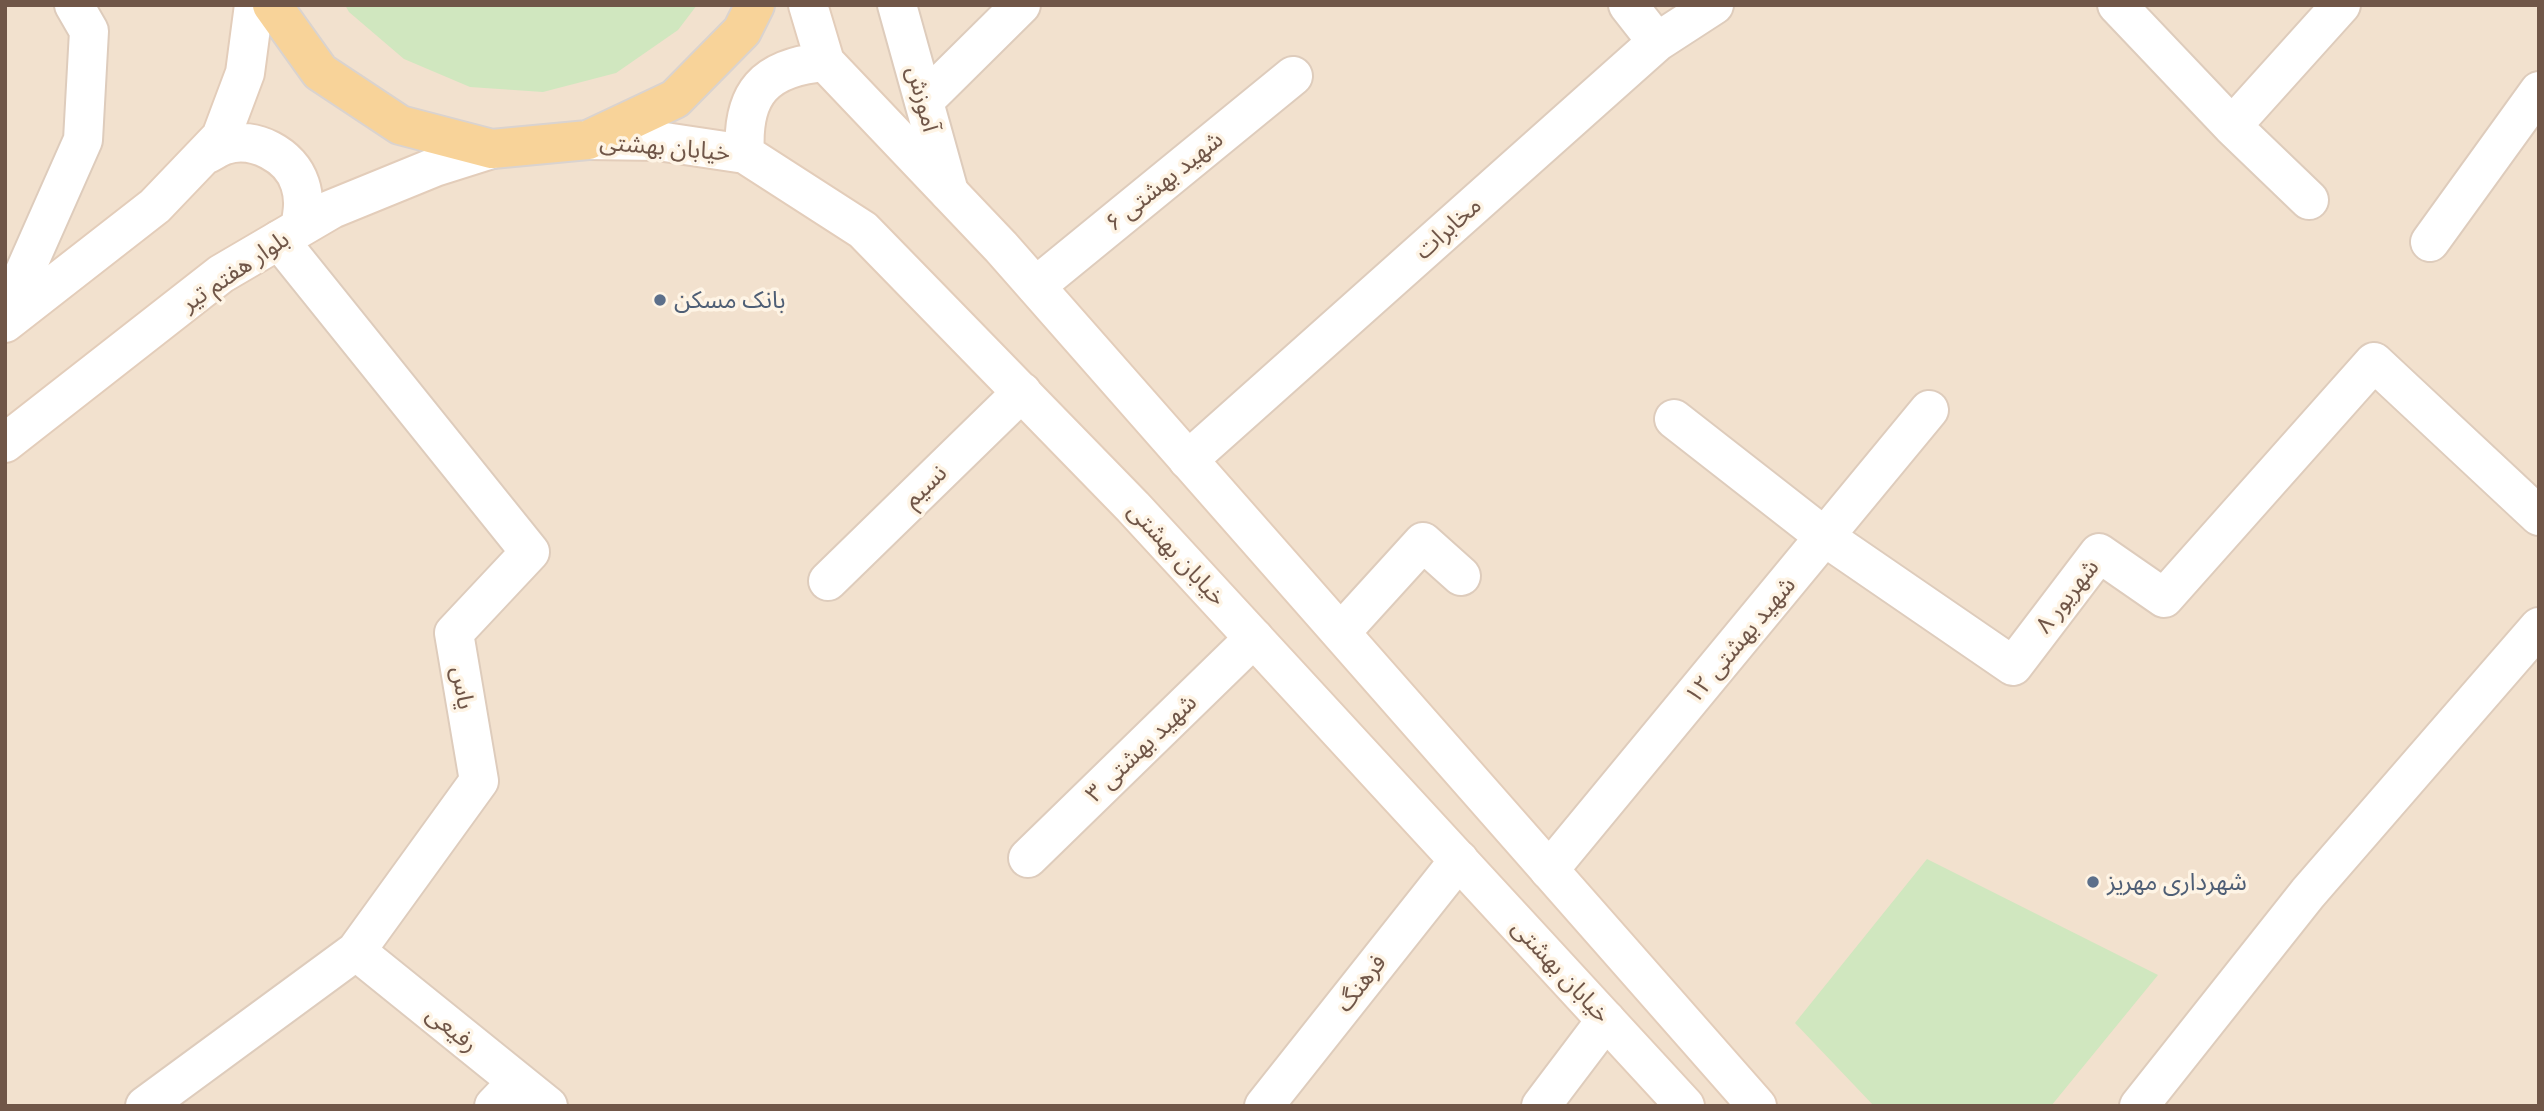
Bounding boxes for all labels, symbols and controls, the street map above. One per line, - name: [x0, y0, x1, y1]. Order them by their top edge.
- street label: آموزش: [900, 63, 946, 135]
- street label: شهید بهشتی ۶: [1099, 125, 1229, 237]
- street label: خیابان بهشتی: [598, 127, 732, 167]
- street label: مخابرات: [1409, 191, 1487, 265]
- street label: بلوار هفتم تیر: [175, 224, 295, 318]
- place label: بانک مسکن: [674, 286, 786, 314]
- marker: بانک مسکن: [652, 292, 668, 308]
- street label: نسیم: [897, 459, 953, 513]
- street label: خیابان بهشتی: [1122, 496, 1232, 612]
- street label: ۸ شهریور: [2029, 553, 2105, 639]
- street label: شهید بهشتی ۱۲: [1679, 571, 1801, 709]
- street label: یاس: [445, 664, 481, 712]
- street label: شهید بهشتی ۳: [1080, 688, 1202, 808]
- place label: شهرداری مهریز: [2107, 868, 2247, 896]
- marker: شهرداری مهریز: [2085, 874, 2101, 890]
- street label: خیابان بهشتی: [1506, 913, 1616, 1029]
- street label: فرهنگ: [1330, 949, 1392, 1017]
- street label: رفیعی: [420, 1000, 484, 1058]

